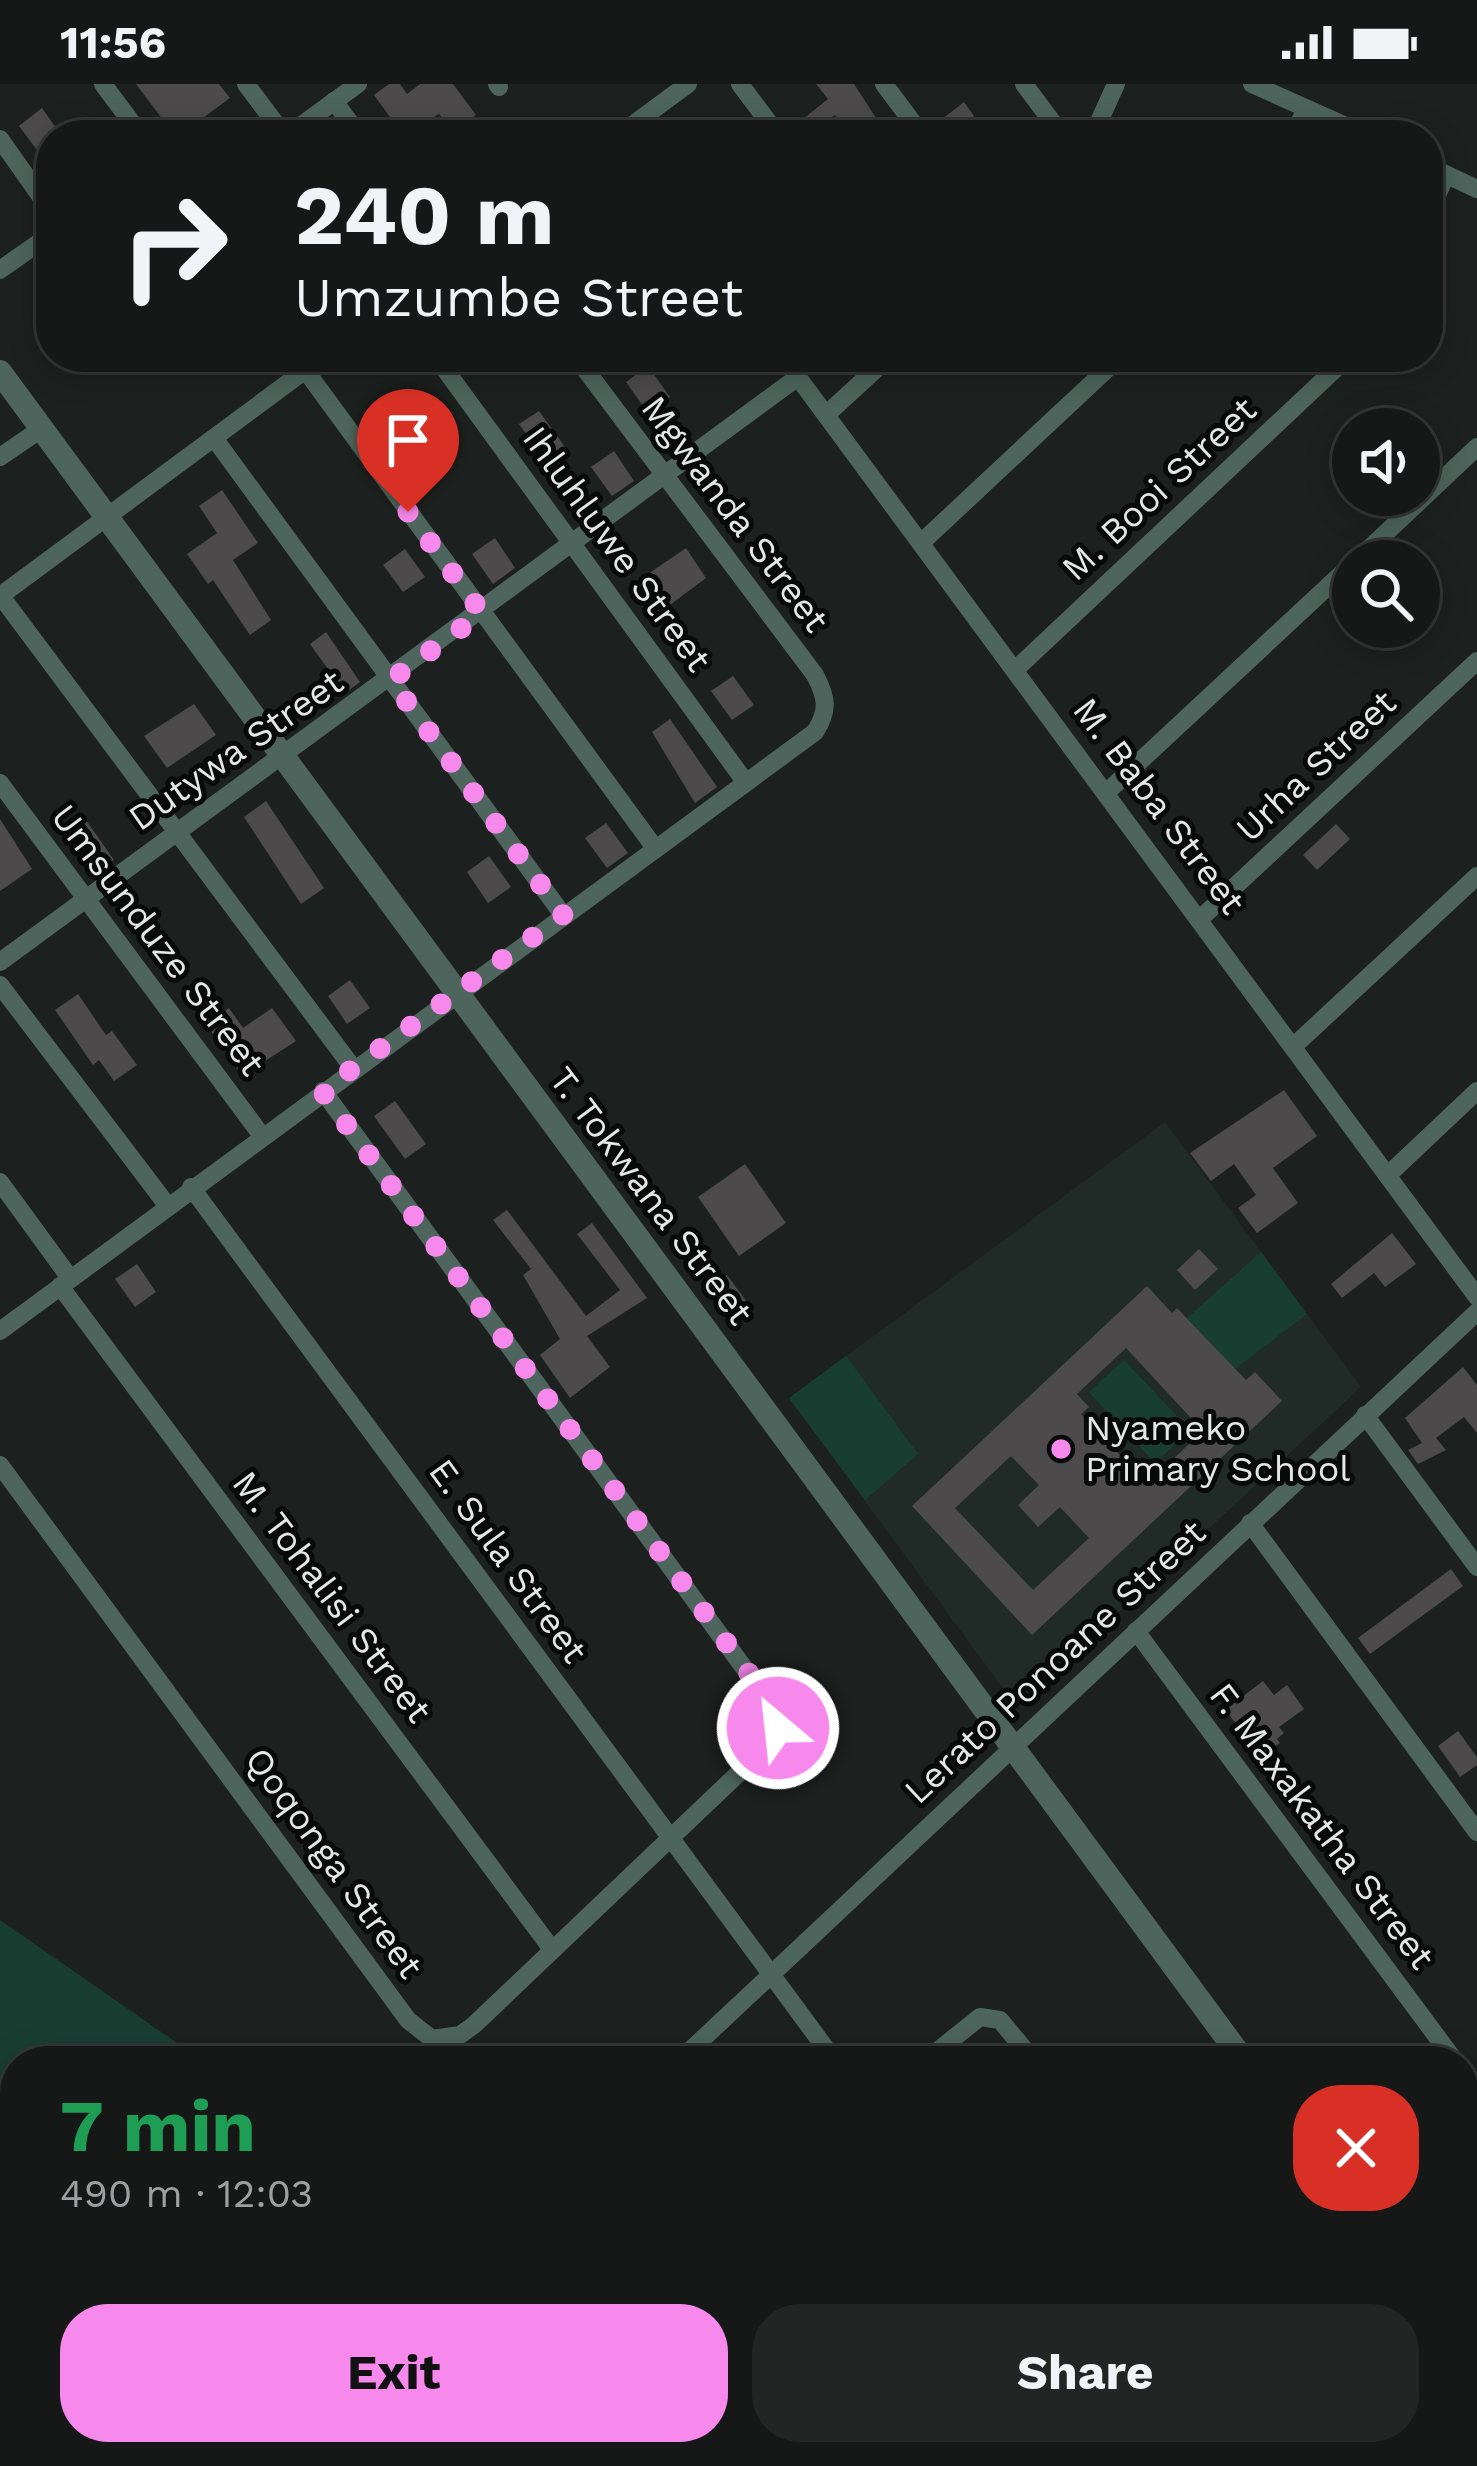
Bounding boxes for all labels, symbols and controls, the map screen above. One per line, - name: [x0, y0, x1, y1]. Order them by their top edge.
- text: 11:56: [60, 16, 166, 69]
- text: 240 m: [294, 166, 555, 264]
- icon: right: [96, 168, 252, 324]
- text: Umzumbe Street: [294, 266, 743, 329]
- street label: Mgwanda Street: [633, 388, 837, 640]
- pin: [357, 389, 459, 512]
- street label: M. Booi Street: [1053, 389, 1265, 589]
- icon: arrive: [375, 407, 441, 473]
- map controls: [1332, 408, 1440, 648]
- button: sound: [1332, 408, 1440, 516]
- street label: Ihluhluwe Street: [514, 418, 720, 680]
- button: search: [1332, 540, 1440, 648]
- street label: Dutywa Street: [121, 661, 351, 839]
- street label: Urha Street: [1228, 682, 1404, 850]
- street label: M. Baba Street: [1064, 690, 1254, 922]
- street label: Umsunduze Street: [42, 796, 274, 1084]
- street label: T. Tokwana Street: [540, 1059, 762, 1333]
- place label: Nyameko Primary School: [1085, 1407, 1350, 1490]
- marker: Nyameko Primary School: [1048, 1436, 1074, 1462]
- street label: E. Sula Street: [420, 1451, 596, 1671]
- street label: M. Tohalisi Street: [224, 1463, 440, 1731]
- street label: Lerato Ponoane Street: [896, 1512, 1214, 1812]
- position arrow: [715, 1665, 841, 1791]
- street label: F. Maxakatha Street: [1201, 1675, 1443, 1977]
- street label: Qoqonga Street: [236, 1740, 432, 1986]
- text: 7 min: [60, 2084, 256, 2168]
- button: close: [1293, 2085, 1419, 2211]
- text: 490 m · 12:03: [60, 2171, 313, 2216]
- button: Exit: [60, 2304, 728, 2442]
- button: Share: [752, 2304, 1419, 2442]

